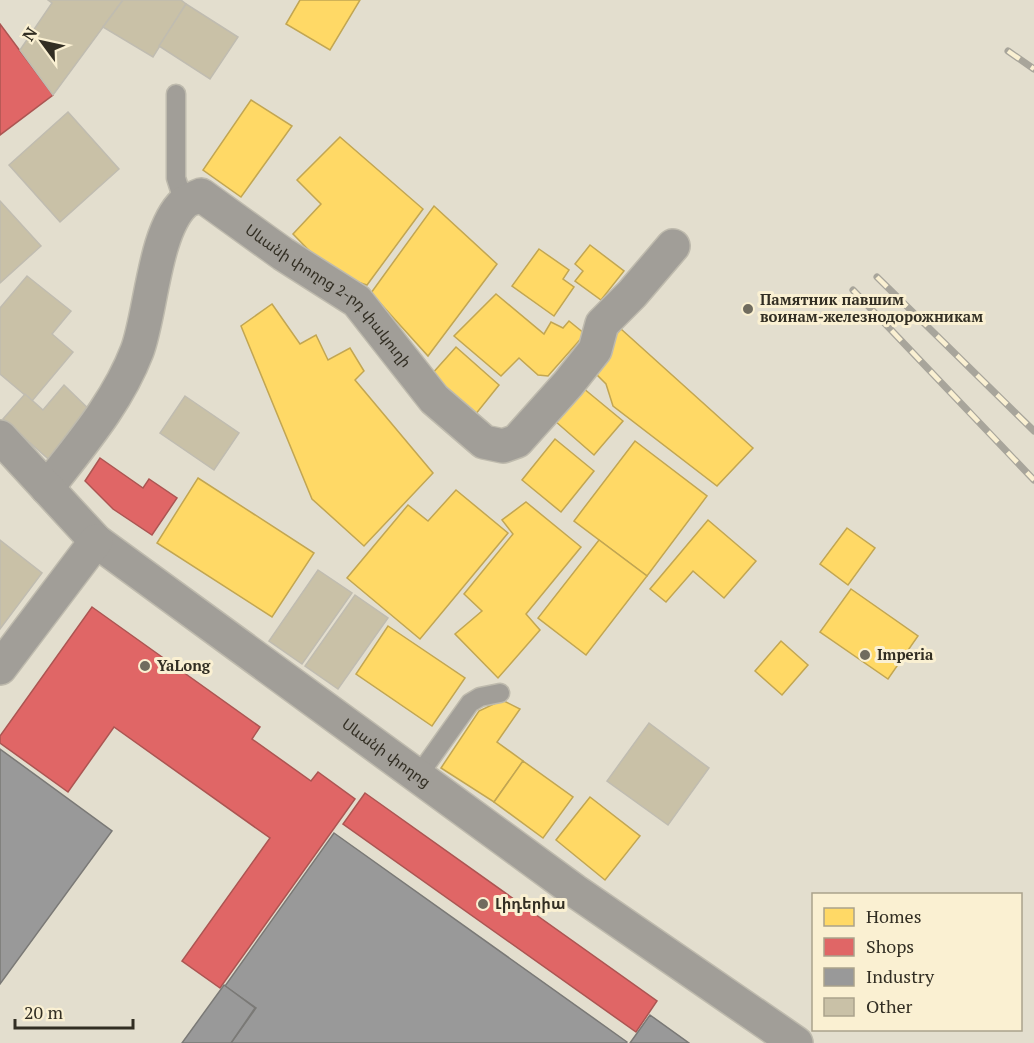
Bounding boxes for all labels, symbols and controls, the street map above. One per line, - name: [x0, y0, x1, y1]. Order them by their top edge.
- north arrow: [12, 12, 72, 72]
- text: N: [17, 23, 42, 45]
- street label: Սևանի փողոց 2-րդ փակուղի: [242, 219, 416, 371]
- place label: Памятник павшим воинам-железнодорожникам: [760, 289, 983, 326]
- marker: Памятник павшим воинам-железнодорожникам: [741, 302, 755, 316]
- place label: Imperia: [877, 644, 934, 664]
- marker: Imperia: [858, 648, 872, 662]
- place label: YaLong: [157, 655, 211, 675]
- marker: YaLong: [138, 659, 152, 673]
- street label: Սևանի փողոց: [338, 713, 435, 791]
- place label: Լիդերիա: [495, 893, 566, 913]
- legend: [812, 893, 1022, 1031]
- marker: Լիդերիա: [476, 897, 490, 911]
- text: Homes: [866, 904, 921, 928]
- text: Shops: [866, 934, 914, 958]
- text: Industry: [866, 964, 935, 988]
- scale bar: [15, 992, 134, 1030]
- text: Other: [866, 994, 913, 1018]
- text: 20 m: [24, 1000, 64, 1024]

